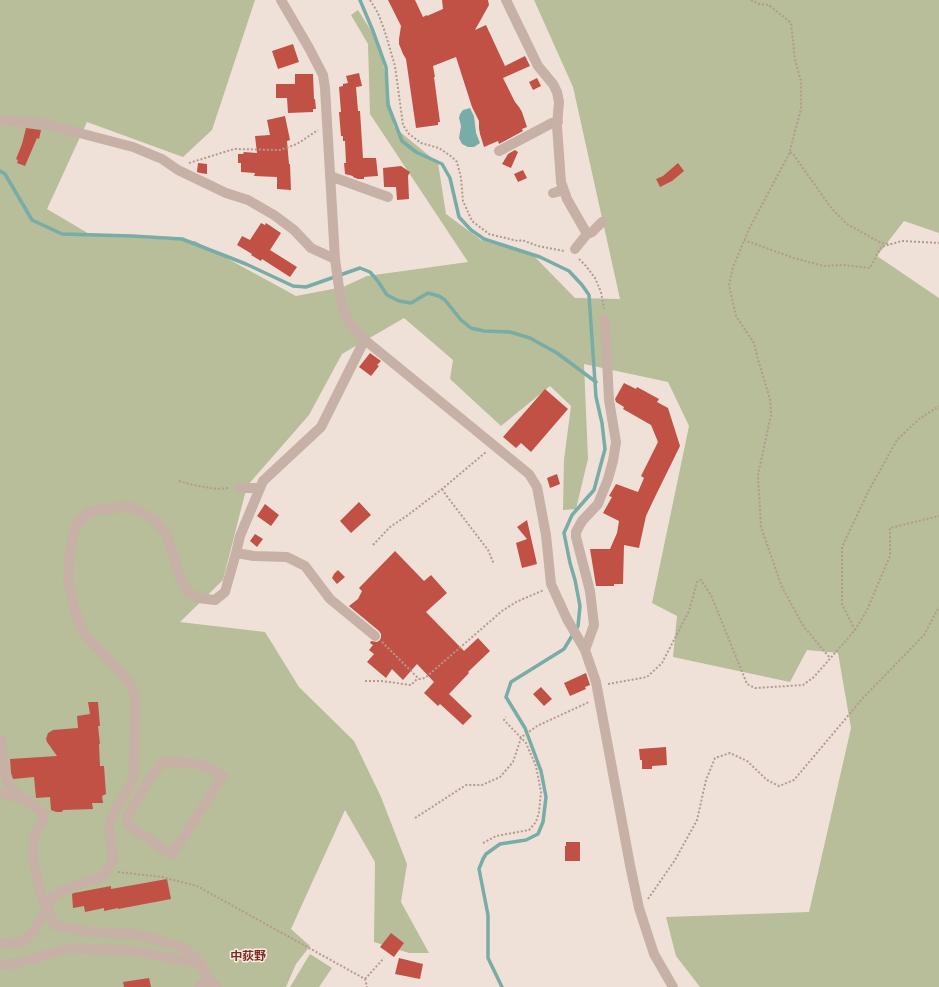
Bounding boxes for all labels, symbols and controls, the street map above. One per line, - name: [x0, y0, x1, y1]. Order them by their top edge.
- district label: 中荻野: [230, 950, 266, 964]

